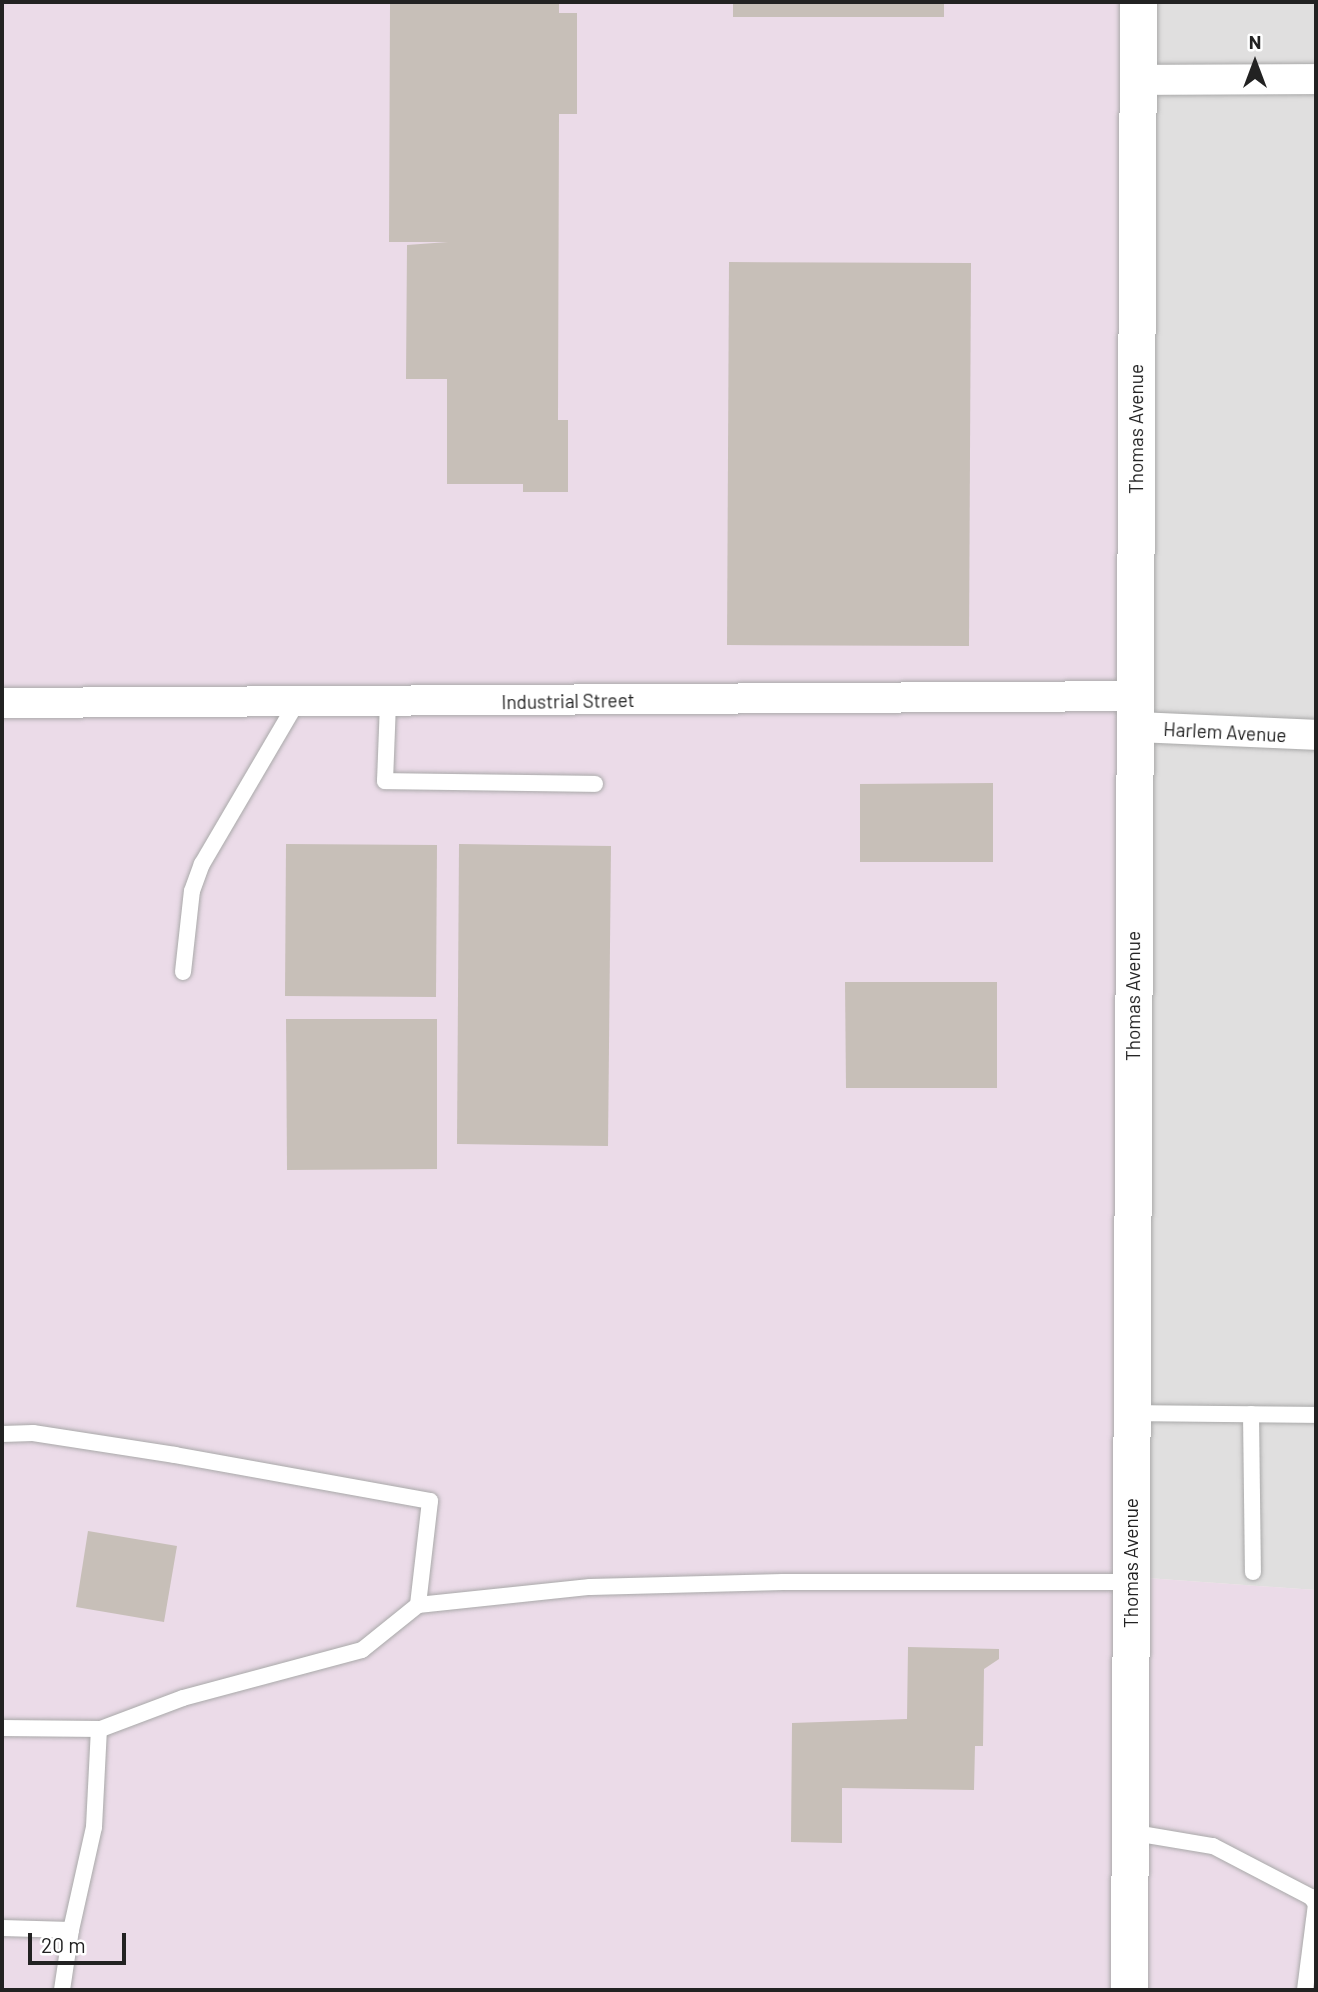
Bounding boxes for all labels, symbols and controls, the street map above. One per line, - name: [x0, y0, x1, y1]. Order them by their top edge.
- north arrow: [1220, 28, 1290, 98]
- text: N: [1249, 30, 1261, 53]
- street label: Thomas Avenue: [1125, 364, 1147, 494]
- street label: Industrial Street: [501, 688, 635, 714]
- street label: Harlem Avenue: [1163, 717, 1287, 747]
- street label: Thomas Avenue: [1122, 931, 1144, 1061]
- street label: Thomas Avenue: [1120, 1498, 1142, 1628]
- scale bar: [32, 1918, 130, 1962]
- text: 20 m: [41, 1932, 86, 1957]

